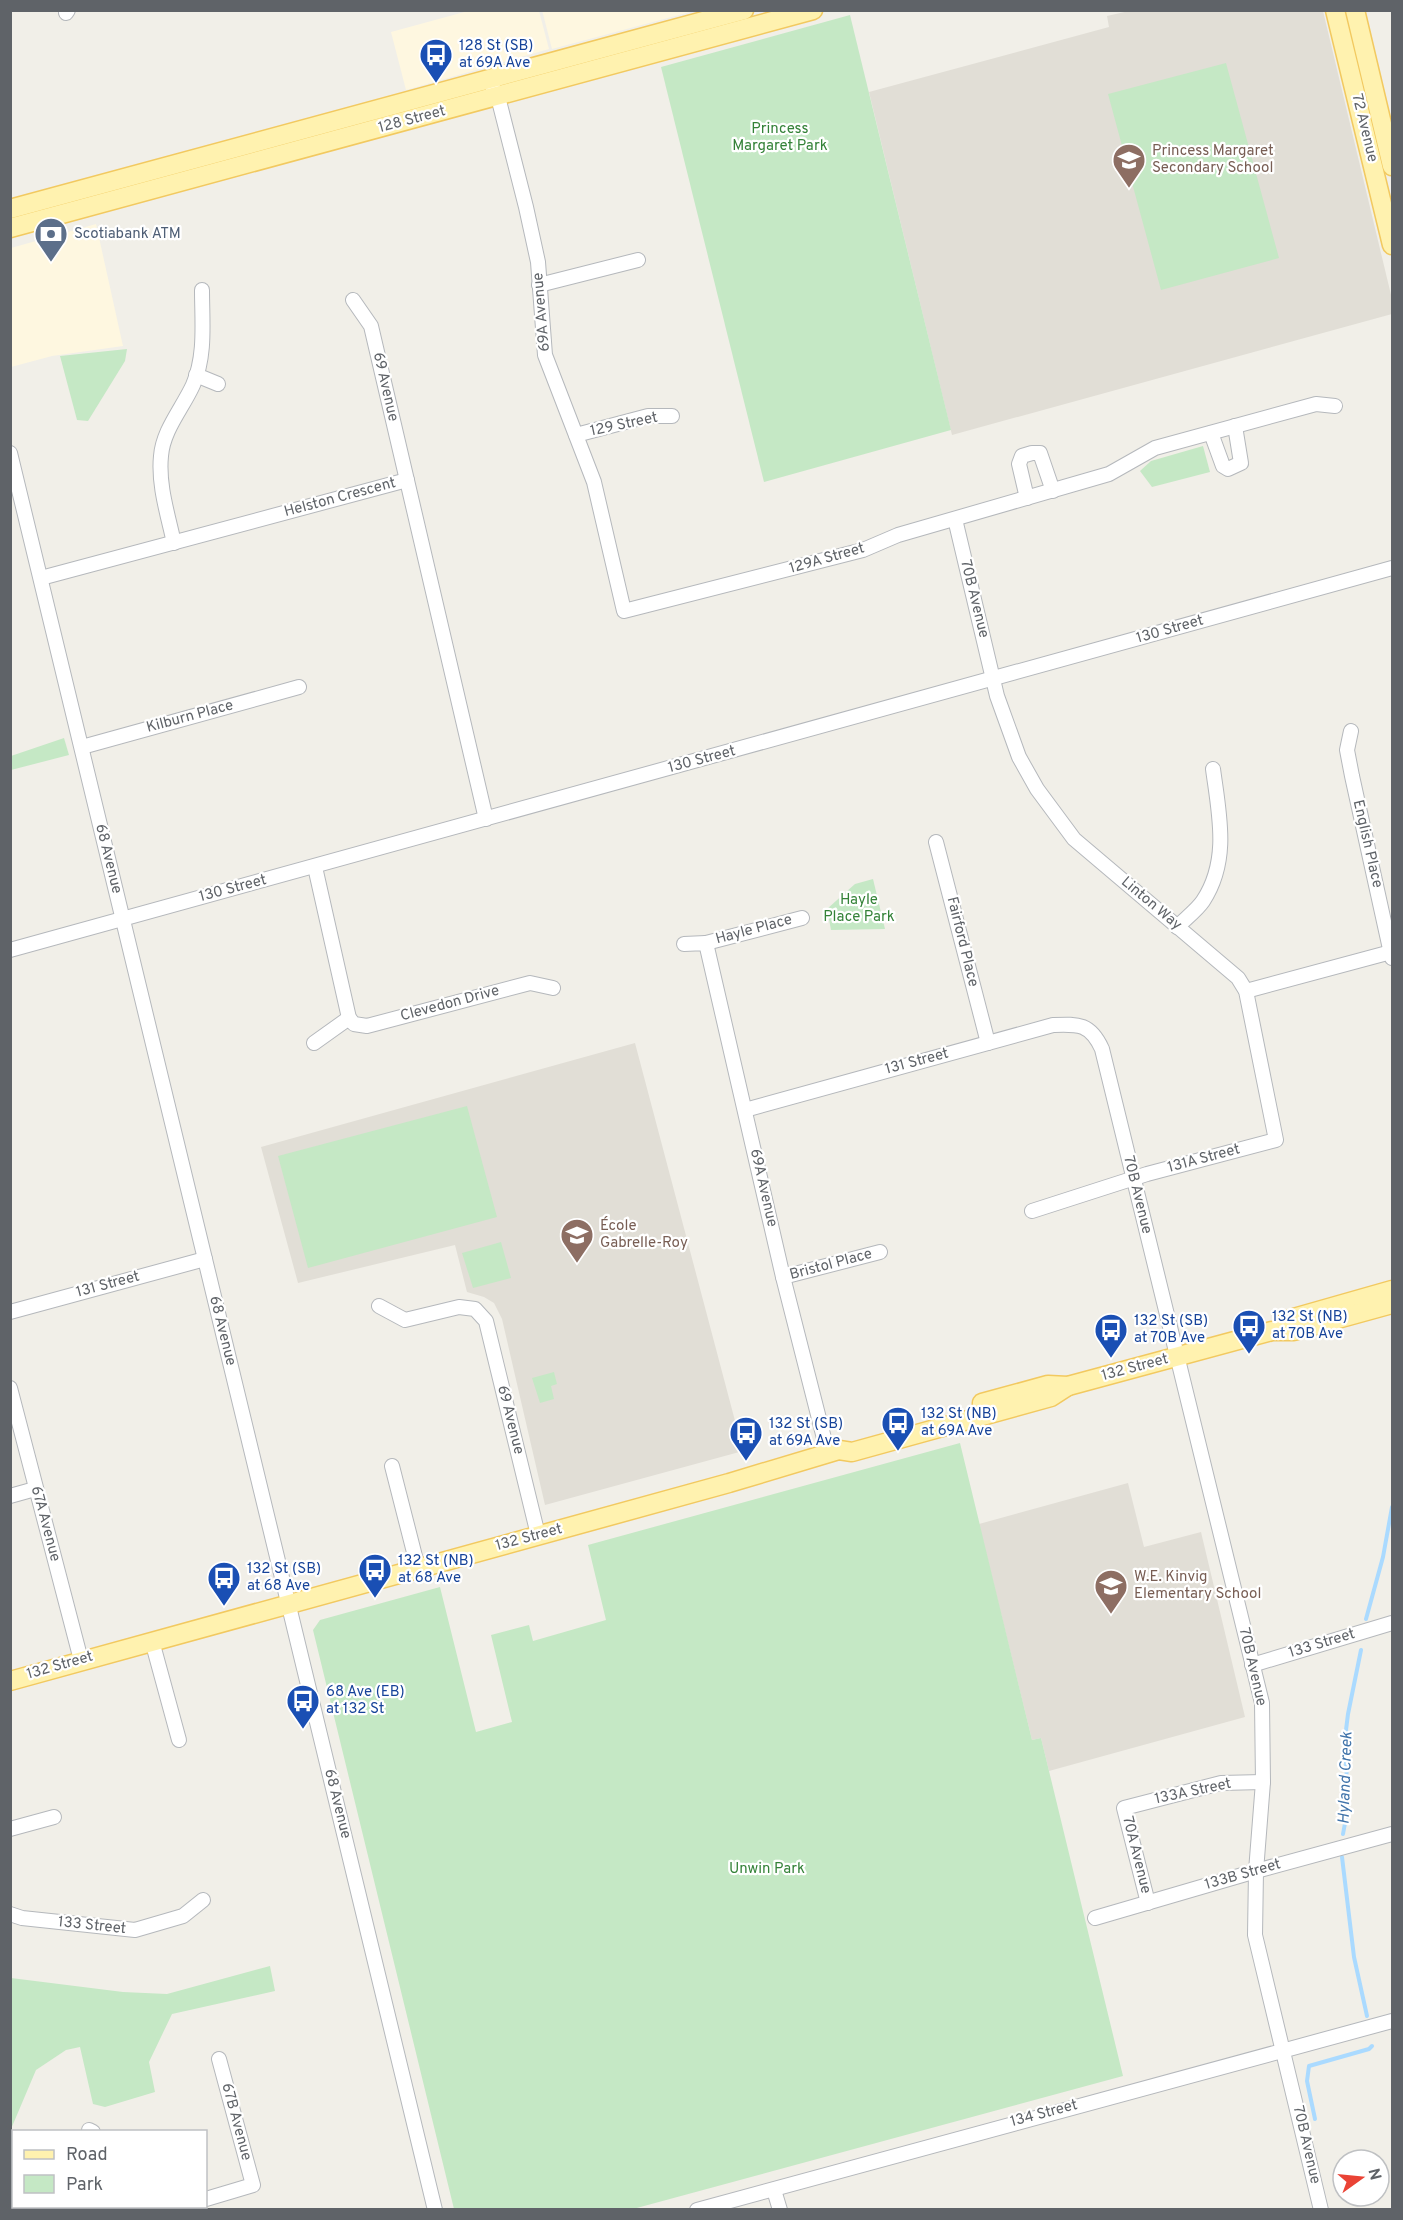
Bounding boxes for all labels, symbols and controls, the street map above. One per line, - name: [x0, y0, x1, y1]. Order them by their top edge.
- bus stop icon: 128 St (SB) at 69A Ave: [418, 37, 454, 84]
- place label: 128 St (SB) at 69A Ave: [459, 37, 533, 73]
- street label: 72 Avenue: [1346, 92, 1382, 164]
- street label: 128 Street: [376, 102, 448, 138]
- park label: Princess Margaret Park: [732, 120, 828, 156]
- school or university icon: Princess Margaret Secondary School: [1111, 142, 1147, 189]
- place label: Princess Margaret Secondary School: [1152, 142, 1274, 178]
- bank icon: Scotiabank ATM: [33, 216, 69, 263]
- place label: Scotiabank ATM: [74, 225, 181, 244]
- street label: 69A Avenue: [529, 272, 555, 352]
- street label: 69 Avenue: [368, 351, 402, 423]
- street label: 129 Street: [588, 409, 660, 441]
- street label: Helston Crescent: [282, 474, 398, 522]
- street label: 129A Street: [787, 539, 867, 579]
- street label: 70B Avenue: [955, 558, 993, 640]
- street label: 130 Street: [1134, 611, 1206, 649]
- street label: Kilburn Place: [144, 696, 236, 738]
- street label: 130 Street: [666, 742, 738, 778]
- street label: English Place: [1348, 798, 1386, 890]
- street label: 68 Avenue: [90, 822, 126, 896]
- street label: 130 Street: [197, 871, 269, 907]
- street label: Linton Way: [1117, 873, 1185, 935]
- park label: Hayle Place Park: [823, 891, 895, 927]
- street label: Fairford Place: [942, 895, 982, 989]
- street label: Hayle Place: [714, 911, 794, 949]
- street label: Clevedon Drive: [398, 982, 502, 1026]
- street label: 131 Street: [883, 1044, 951, 1080]
- street label: 131A Street: [1166, 1140, 1242, 1178]
- street label: 69A Avenue: [745, 1147, 781, 1229]
- street label: 70B Avenue: [1118, 1154, 1156, 1236]
- place label: École Gabrelle-Roy: [600, 1216, 688, 1253]
- school or university icon: École Gabrelle-Roy: [559, 1217, 595, 1264]
- street label: Bristol Place: [788, 1245, 874, 1285]
- street label: 131 Street: [74, 1267, 142, 1303]
- street label: 68 Avenue: [204, 1294, 240, 1368]
- bus stop icon: 132 St (NB) at 70B Ave: [1231, 1308, 1267, 1355]
- place label: 132 St (NB) at 70B Ave: [1272, 1308, 1348, 1344]
- bus stop icon: 132 St (SB) at 70B Ave: [1093, 1312, 1129, 1359]
- place label: 132 St (SB) at 70B Ave: [1134, 1312, 1208, 1348]
- street label: 132 Street: [1100, 1350, 1170, 1386]
- street label: 69 Avenue: [492, 1384, 528, 1456]
- bus stop icon: 132 St (NB) at 69A Ave: [880, 1405, 916, 1452]
- place label: 132 St (NB) at 69A Ave: [921, 1405, 997, 1441]
- bus stop icon: 132 St (SB) at 69A Ave: [728, 1415, 764, 1462]
- place label: 132 St (SB) at 69A Ave: [769, 1415, 843, 1451]
- street label: 67A Avenue: [26, 1484, 64, 1564]
- street label: 132 Street: [494, 1520, 564, 1556]
- bus stop icon: 132 St (NB) at 68 Ave: [357, 1552, 393, 1599]
- place label: 132 St (NB) at 68 Ave: [398, 1552, 474, 1588]
- bus stop icon: 132 St (SB) at 68 Ave: [206, 1560, 242, 1607]
- place label: 132 St (SB) at 68 Ave: [247, 1560, 321, 1596]
- school or university icon: W.E. Kinvig Elementary School: [1093, 1568, 1129, 1615]
- place label: W.E. Kinvig Elementary School: [1134, 1568, 1261, 1604]
- street label: 133 Street: [1286, 1625, 1358, 1663]
- street label: 70B Avenue: [1234, 1626, 1270, 1708]
- street label: 132 Street: [25, 1647, 95, 1685]
- bus stop icon: 68 Ave (EB) at 132 St: [285, 1683, 321, 1730]
- place label: 68 Ave (EB) at 132 St: [326, 1683, 405, 1719]
- water label: Hyland Creek: [1334, 1730, 1358, 1825]
- street label: 68 Avenue: [319, 1767, 355, 1841]
- street label: 133A Street: [1153, 1775, 1233, 1809]
- street label: 70A Avenue: [1117, 1814, 1155, 1896]
- street label: 133B Street: [1203, 1855, 1283, 1895]
- park label: Unwin Park: [729, 1860, 805, 1879]
- street label: 133 Street: [57, 1913, 127, 1939]
- street label: 67B Avenue: [217, 2081, 255, 2163]
- street label: 134 Street: [1008, 2096, 1080, 2132]
- street label: 70B Avenue: [1288, 2104, 1324, 2186]
- legend: [12, 2130, 207, 2208]
- text: Road: [66, 2144, 108, 2167]
- north arrow: [1331, 2148, 1391, 2208]
- text: N: [1362, 2166, 1385, 2183]
- text: Park: [66, 2174, 103, 2197]

